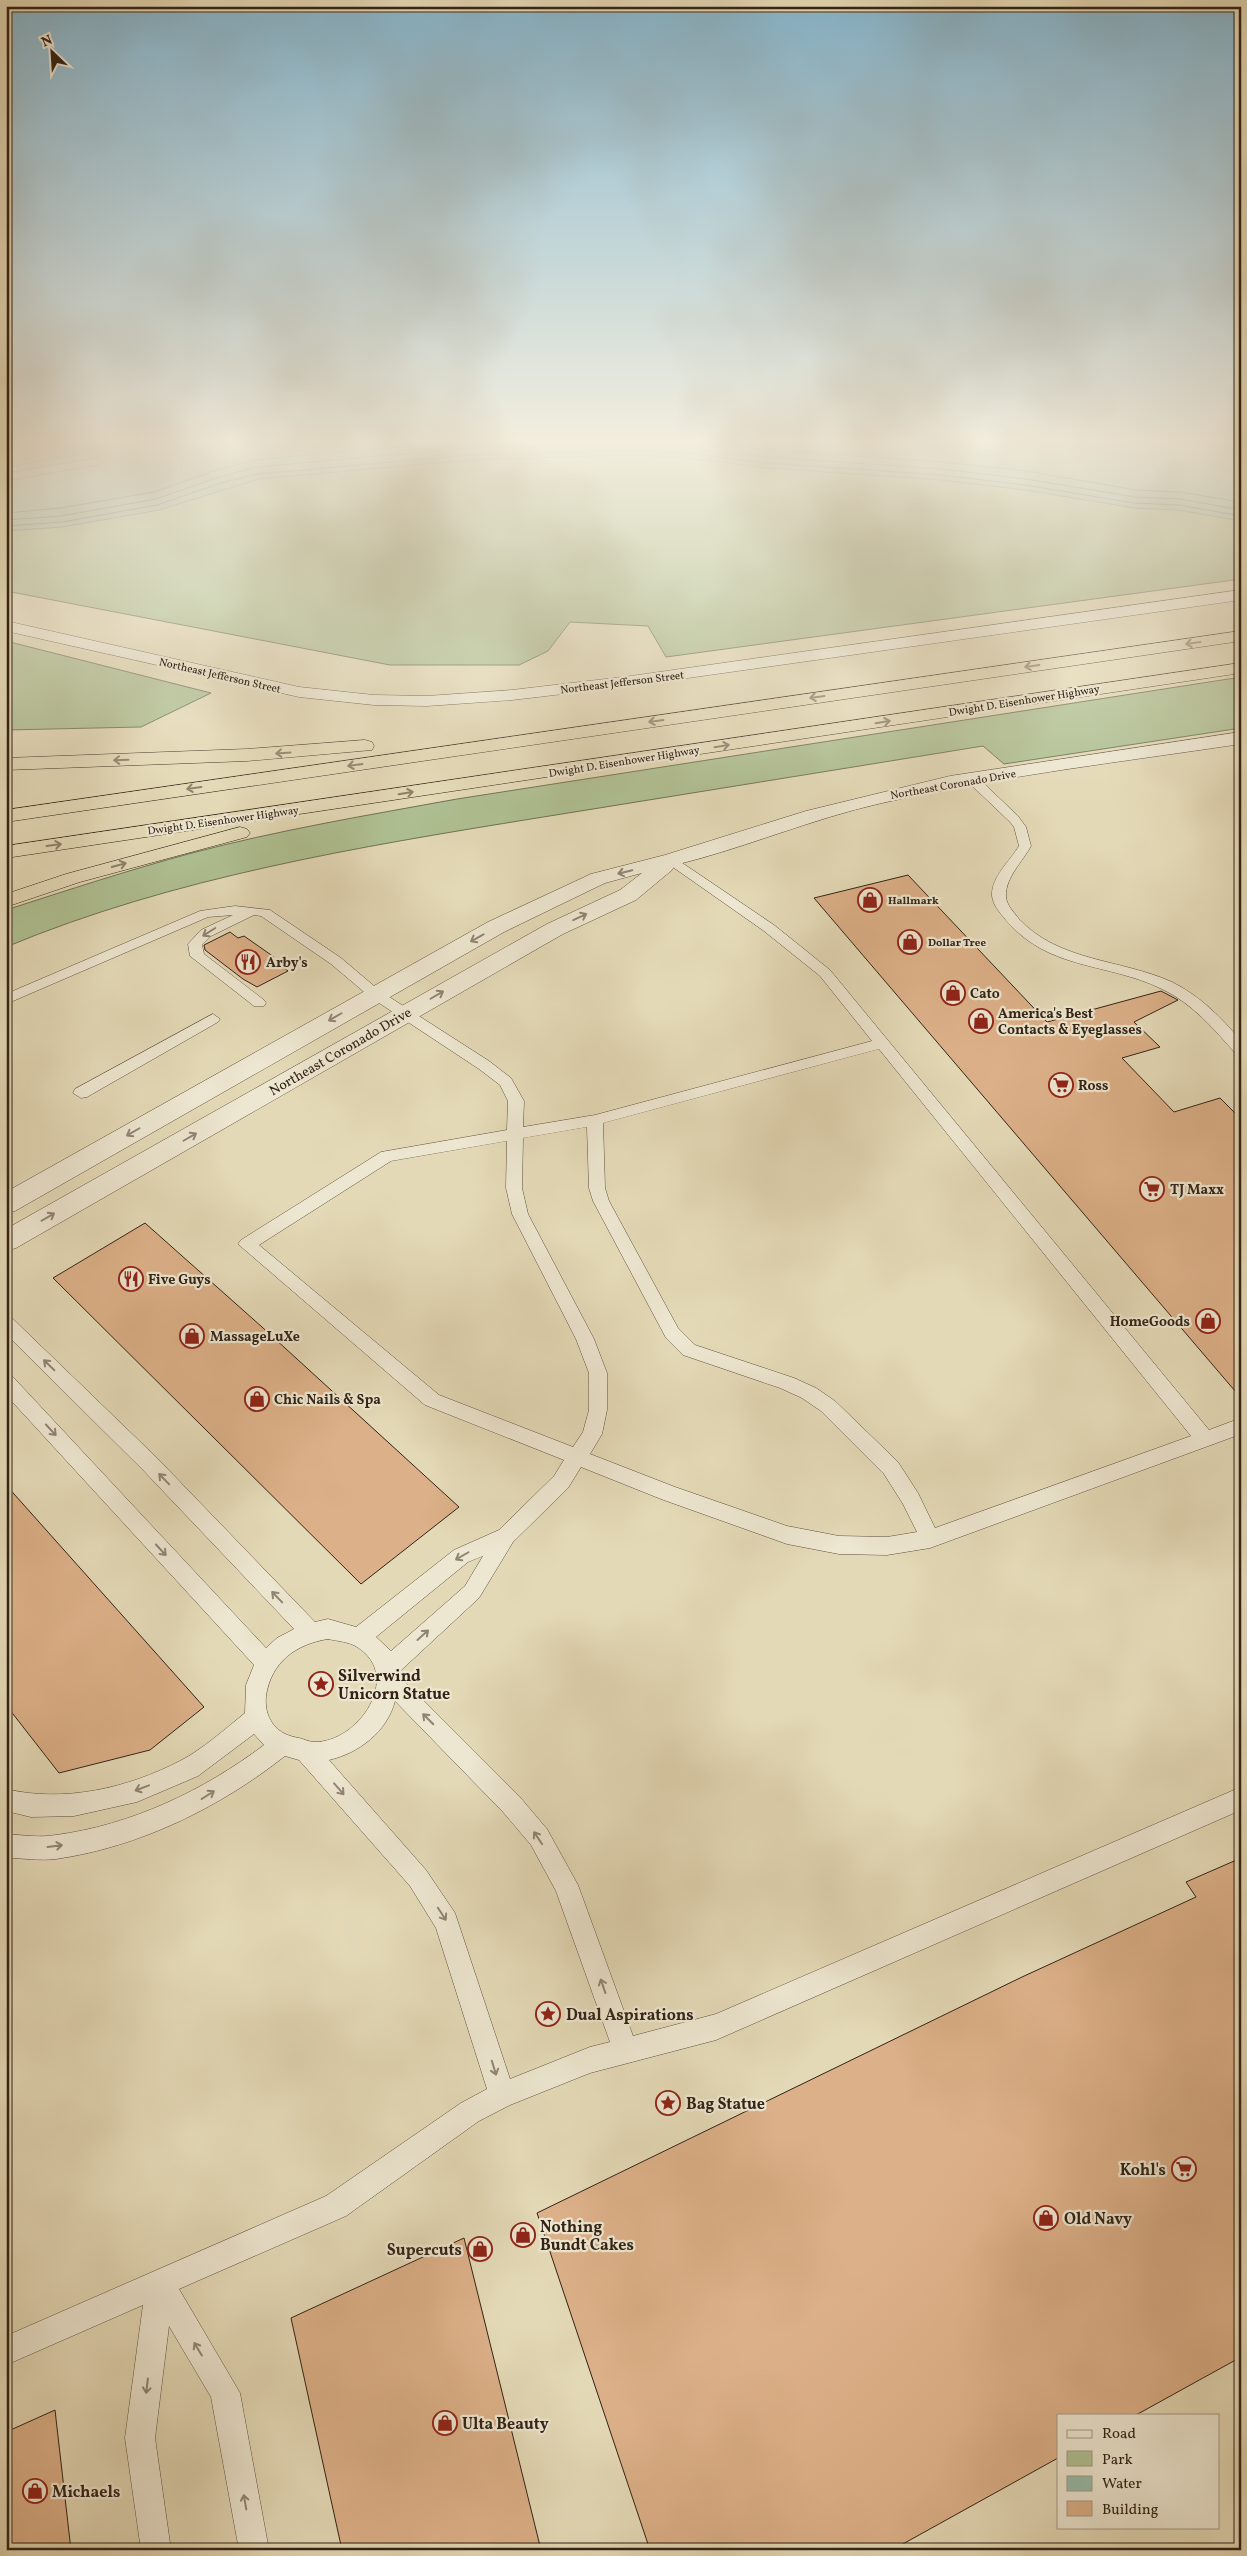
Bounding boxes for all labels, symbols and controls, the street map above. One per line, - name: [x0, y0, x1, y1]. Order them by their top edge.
- north arrow: [28, 28, 78, 78]
- text: N: [39, 31, 56, 52]
- one-way arrow: [1185, 638, 1201, 648]
- street label: Northeast Jefferson Street: [157, 655, 282, 698]
- one-way arrow: [1024, 661, 1040, 671]
- street label: Northeast Jefferson Street: [559, 668, 685, 699]
- street label: Dwight D. Eisenhower Highway: [948, 682, 1101, 721]
- one-way arrow: [809, 693, 825, 703]
- one-way arrow: [648, 716, 664, 726]
- one-way arrow: [875, 716, 891, 726]
- one-way arrow: [714, 740, 730, 750]
- street label: Dwight D. Eisenhower Highway: [548, 743, 701, 782]
- one-way arrow: [276, 748, 292, 757]
- one-way arrow: [113, 755, 130, 765]
- one-way arrow: [347, 760, 363, 770]
- street label: Northeast Coronado Drive: [889, 767, 1017, 804]
- one-way arrow: [187, 784, 203, 794]
- one-way arrow: [397, 788, 413, 798]
- street label: Dwight D. Eisenhower Highway: [147, 803, 300, 840]
- one-way arrow: [46, 840, 62, 850]
- one-way arrow: [111, 860, 127, 869]
- one-way arrow: [617, 868, 633, 877]
- shop icon: Hallmark: [857, 887, 883, 913]
- place label: Hallmark: [888, 894, 939, 909]
- one-way arrow: [572, 912, 587, 922]
- one-way arrow: [203, 928, 217, 938]
- shop icon: Dollar Tree: [897, 929, 923, 955]
- one-way arrow: [470, 933, 484, 943]
- place label: Dollar Tree: [928, 936, 986, 951]
- restaurant icon: Arby's: [235, 949, 261, 975]
- place label: Arby's: [266, 954, 308, 973]
- shop icon: Cato: [940, 980, 966, 1006]
- place label: Cato: [970, 985, 1000, 1004]
- one-way arrow: [430, 990, 444, 1000]
- street label: Northeast Coronado Drive: [266, 1003, 416, 1101]
- place label: America's Best Contacts & Eyeglasses: [998, 1005, 1142, 1040]
- shop icon: America's Best Contacts & Eyeglasses: [968, 1008, 994, 1034]
- one-way arrow: [328, 1012, 342, 1022]
- supermarket icon: Ross: [1048, 1072, 1074, 1098]
- place label: Ross: [1078, 1077, 1109, 1096]
- one-way arrow: [126, 1127, 140, 1137]
- one-way arrow: [182, 1131, 196, 1141]
- supermarket icon: TJ Maxx: [1139, 1176, 1165, 1202]
- place label: TJ Maxx: [1170, 1181, 1224, 1200]
- one-way arrow: [41, 1212, 56, 1222]
- restaurant icon: Five Guys: [118, 1266, 144, 1292]
- place label: Five Guys: [148, 1271, 211, 1290]
- shop icon: HomeGoods: [1195, 1308, 1221, 1334]
- place label: HomeGoods: [1110, 1313, 1190, 1332]
- shop icon: MassageLuXe: [179, 1323, 205, 1349]
- place label: MassageLuXe: [210, 1328, 300, 1347]
- one-way arrow: [43, 1359, 55, 1371]
- shop icon: Chic Nails & Spa: [244, 1386, 270, 1412]
- place label: Chic Nails & Spa: [274, 1391, 381, 1410]
- one-way arrow: [45, 1424, 57, 1437]
- one-way arrow: [158, 1473, 170, 1485]
- one-way arrow: [155, 1543, 167, 1556]
- one-way arrow: [455, 1551, 469, 1562]
- one-way arrow: [271, 1591, 283, 1603]
- one-way arrow: [417, 1630, 430, 1641]
- place label: Silverwind Unicorn Statue: [338, 1666, 450, 1706]
- place icon: Silverwind Unicorn Statue: [308, 1671, 334, 1697]
- one-way arrow: [422, 1713, 434, 1725]
- one-way arrow: [333, 1782, 345, 1795]
- one-way arrow: [135, 1784, 150, 1793]
- one-way arrow: [201, 1790, 215, 1800]
- one-way arrow: [533, 1831, 543, 1845]
- one-way arrow: [47, 1841, 63, 1851]
- one-way arrow: [437, 1907, 447, 1921]
- one-way arrow: [598, 1979, 607, 1995]
- place icon: Dual Aspirations: [535, 2001, 561, 2027]
- place label: Dual Aspirations: [566, 2005, 694, 2027]
- one-way arrow: [489, 2060, 499, 2076]
- place icon: Bag Statue: [655, 2090, 681, 2116]
- place label: Bag Statue: [686, 2094, 765, 2116]
- supermarket icon: Kohl's: [1171, 2156, 1197, 2182]
- place label: Kohl's: [1120, 2160, 1166, 2182]
- shop icon: Old Navy: [1033, 2205, 1059, 2231]
- place label: Old Navy: [1064, 2209, 1132, 2231]
- place label: Nothing Bundt Cakes: [540, 2217, 634, 2257]
- shop icon: Nothing Bundt Cakes: [510, 2222, 536, 2248]
- shop icon: Supercuts: [467, 2236, 493, 2262]
- place label: Supercuts: [387, 2240, 462, 2262]
- one-way arrow: [193, 2342, 203, 2356]
- one-way arrow: [141, 2377, 151, 2393]
- shop icon: Ulta Beauty: [432, 2410, 458, 2436]
- place label: Ulta Beauty: [462, 2414, 549, 2436]
- legend: [1057, 2414, 1220, 2528]
- text: Road: [1102, 2424, 1136, 2445]
- text: Park: [1102, 2450, 1133, 2471]
- text: Water: [1102, 2474, 1142, 2495]
- shop icon: Michaels: [22, 2478, 48, 2504]
- place label: Michaels: [52, 2482, 120, 2504]
- one-way arrow: [240, 2494, 250, 2510]
- text: Building: [1102, 2500, 1159, 2521]

